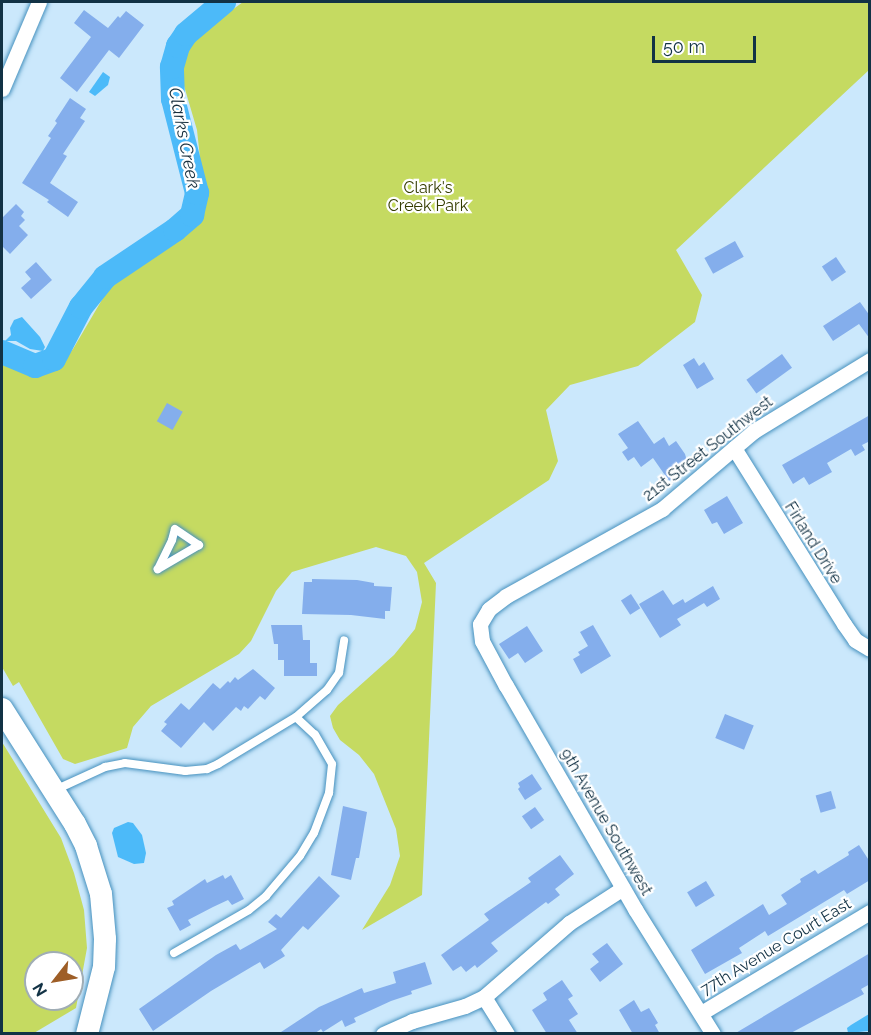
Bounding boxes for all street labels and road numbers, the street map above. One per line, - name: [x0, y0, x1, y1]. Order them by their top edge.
- street label: 21st Street Southwest: [639, 392, 777, 506]
- street label: Firland Drive: [780, 498, 846, 588]
- street label: 9th Avenue Southwest: [556, 745, 656, 899]
- street label: 77th Avenue Court East: [697, 894, 855, 1000]

